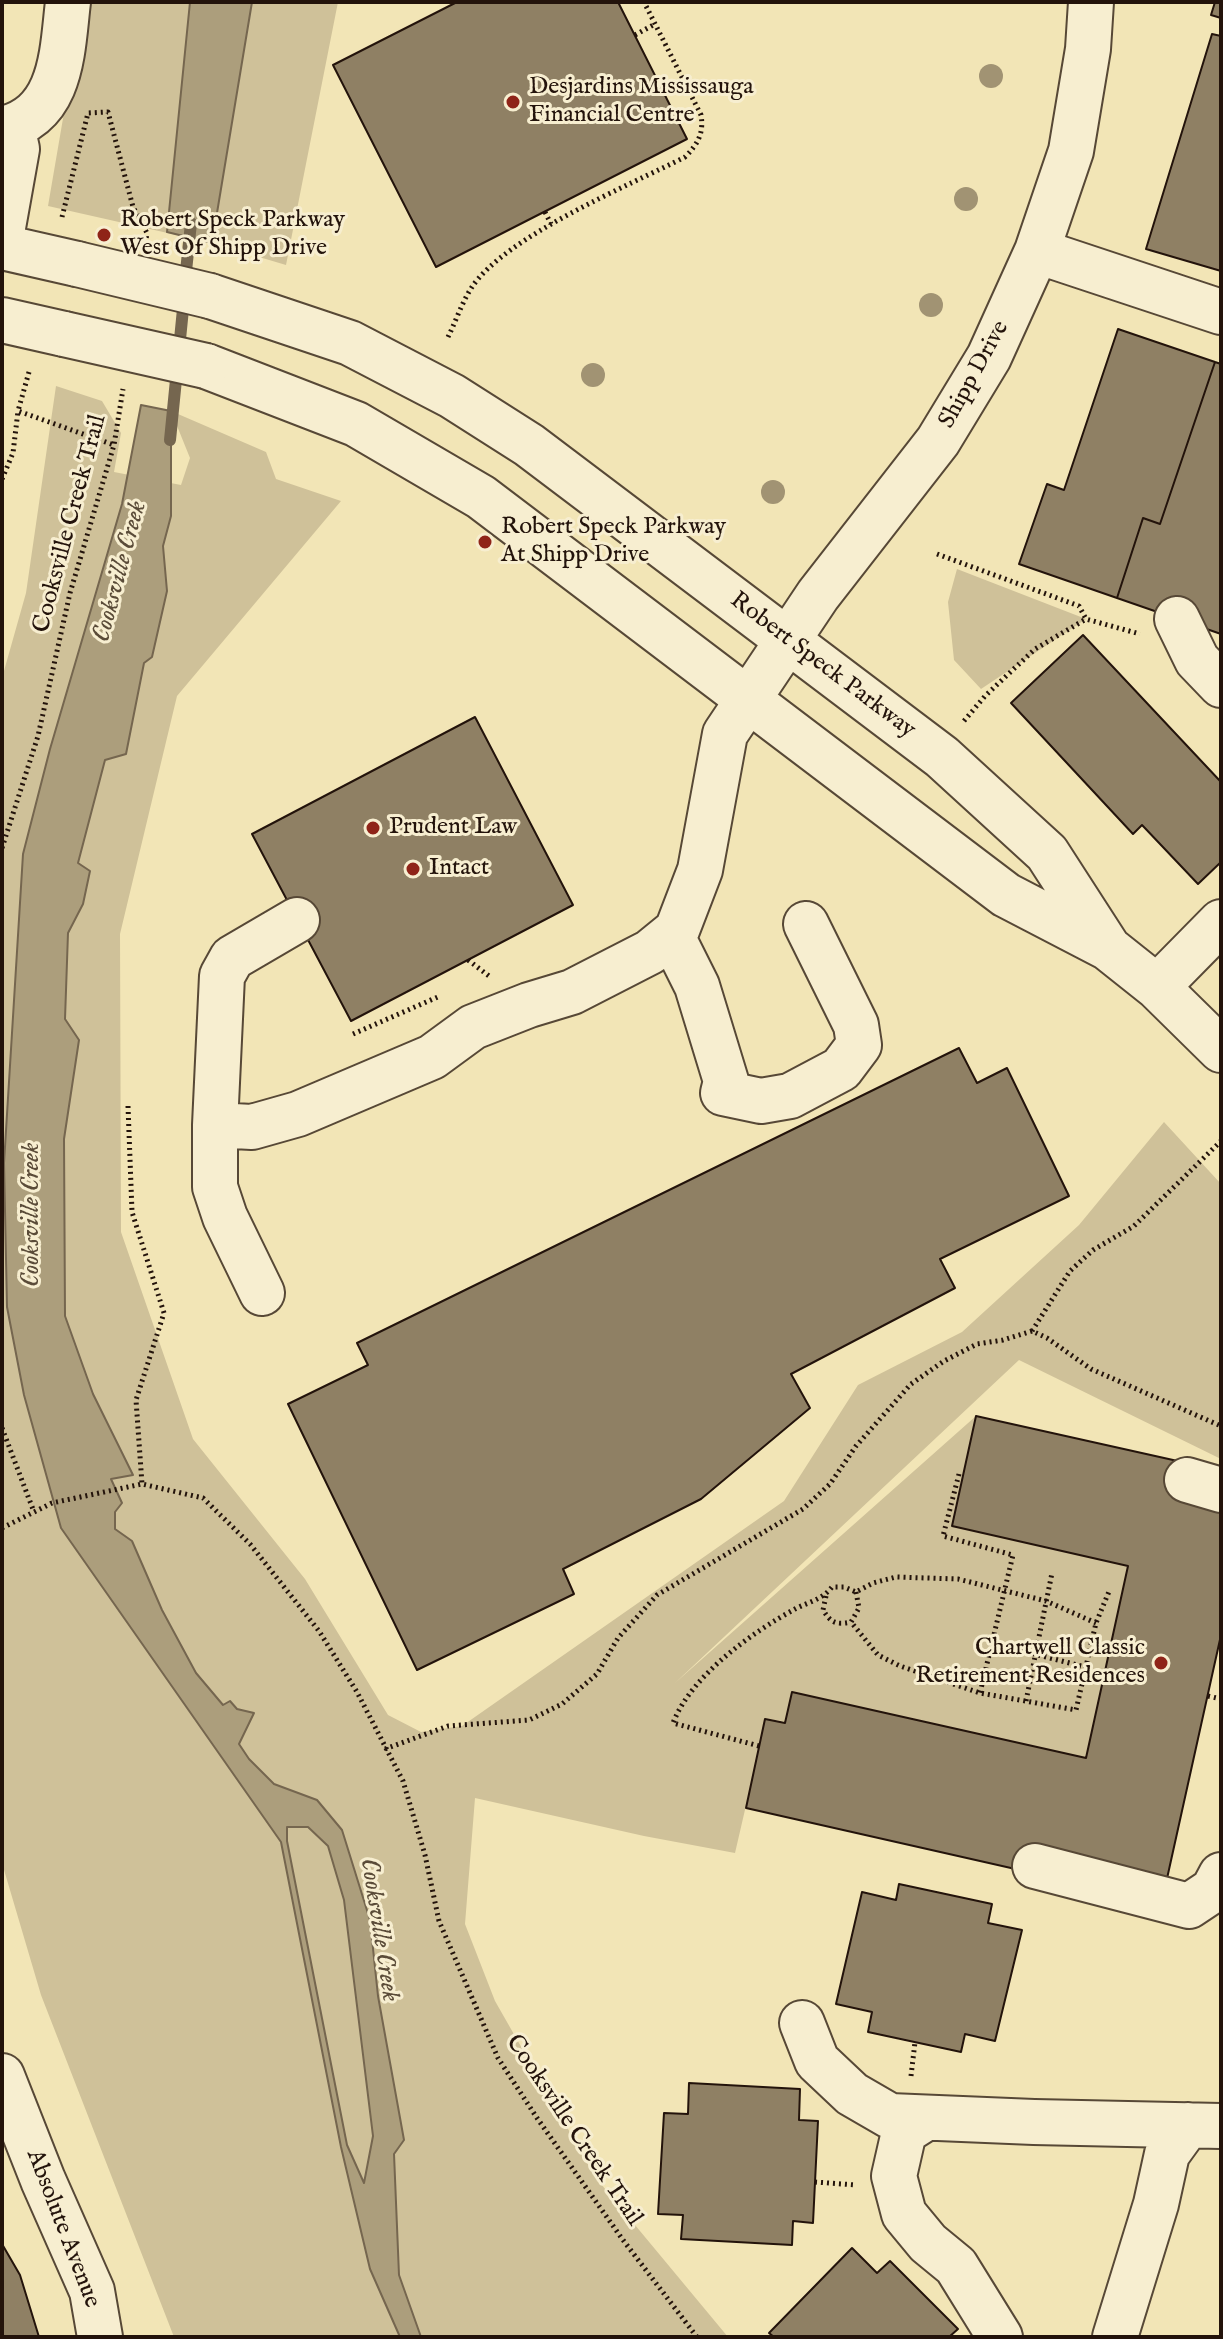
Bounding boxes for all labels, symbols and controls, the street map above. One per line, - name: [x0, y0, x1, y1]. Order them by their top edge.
- place label: Desjardins Mississauga Financial Centre: [529, 74, 754, 130]
- marker: Desjardins Mississauga Financial Centre: [504, 93, 522, 111]
- place label: Robert Speck Parkway West Of Shipp Drive: [120, 207, 345, 263]
- marker: Robert Speck Parkway West Of Shipp Drive: [95, 226, 113, 244]
- street label: Shipp Drive: [934, 316, 1016, 434]
- street label: Cooksville Creek Trail: [28, 412, 114, 636]
- water label: Cooksville Creek: [87, 498, 155, 646]
- place label: Robert Speck Parkway At Shipp Drive: [501, 514, 726, 570]
- marker: Robert Speck Parkway At Shipp Drive: [476, 533, 494, 551]
- street label: Robert Speck Parkway: [723, 587, 921, 745]
- place label: Prudent Law: [389, 814, 517, 842]
- marker: Prudent Law: [364, 819, 382, 837]
- place label: Intact: [429, 855, 489, 883]
- marker: Intact: [404, 860, 422, 878]
- water label: Cooksville Creek: [17, 1143, 49, 1287]
- place label: Chartwell Classic Retirement Residences: [915, 1635, 1145, 1691]
- marker: Chartwell Classic Retirement Residences: [1152, 1654, 1170, 1672]
- water label: Cooksville Creek: [351, 1856, 405, 2004]
- street label: Cooksville Creek Trail: [498, 2030, 648, 2232]
- street label: Absolute Avenue: [19, 2146, 105, 2312]

